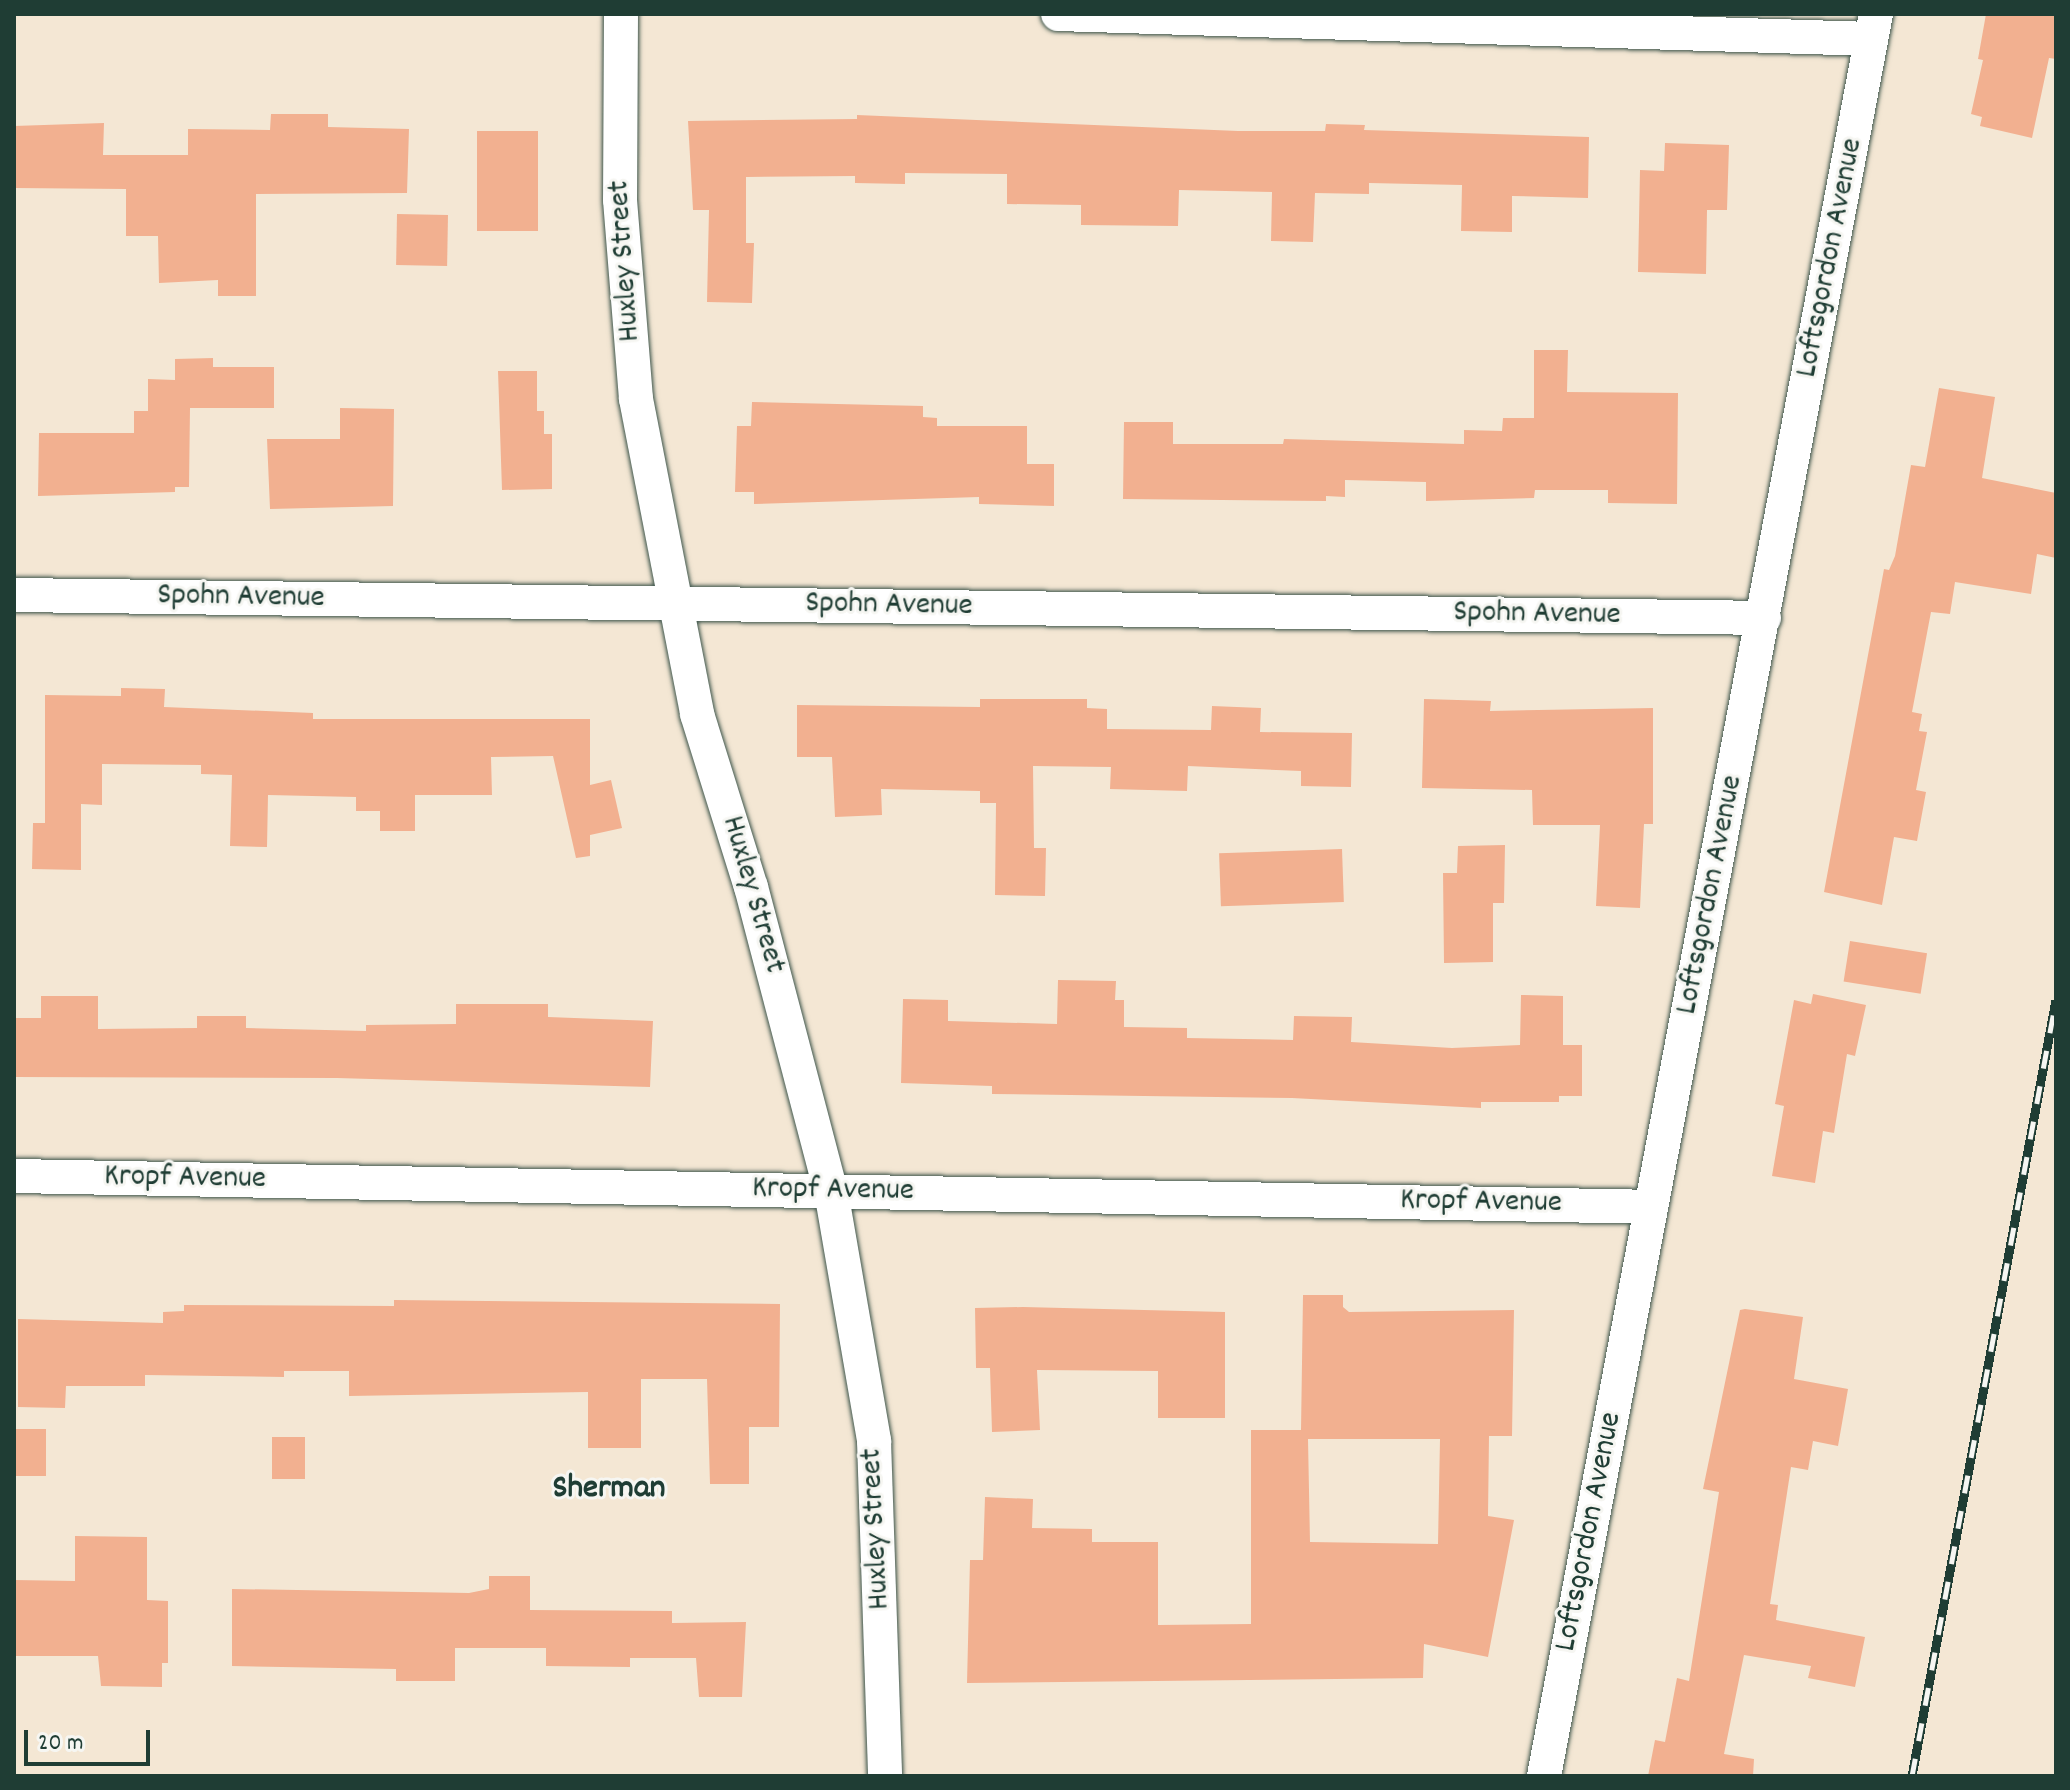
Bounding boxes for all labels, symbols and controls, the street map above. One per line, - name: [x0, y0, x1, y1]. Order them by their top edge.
- street label: Loftsgordon Avenue: [1789, 135, 1873, 381]
- street label: Huxley Street: [601, 179, 651, 343]
- street label: Spohn Avenue: [157, 577, 325, 619]
- street label: Spohn Avenue: [805, 585, 973, 627]
- street label: Spohn Avenue: [1453, 594, 1621, 636]
- street label: Loftsgordon Avenue: [1669, 772, 1753, 1018]
- street label: Huxley Street: [711, 812, 793, 978]
- street label: Kropf Avenue: [104, 1158, 266, 1200]
- street label: Kropf Avenue: [752, 1170, 914, 1212]
- street label: Kropf Avenue: [1400, 1182, 1562, 1224]
- street label: Loftsgordon Avenue: [1548, 1409, 1632, 1655]
- street label: Huxley Street: [854, 1447, 900, 1611]
- district label: Sherman: [552, 1470, 666, 1510]
- scale bar: [28, 1714, 154, 1764]
- text: 20 m: [38, 1727, 84, 1761]

